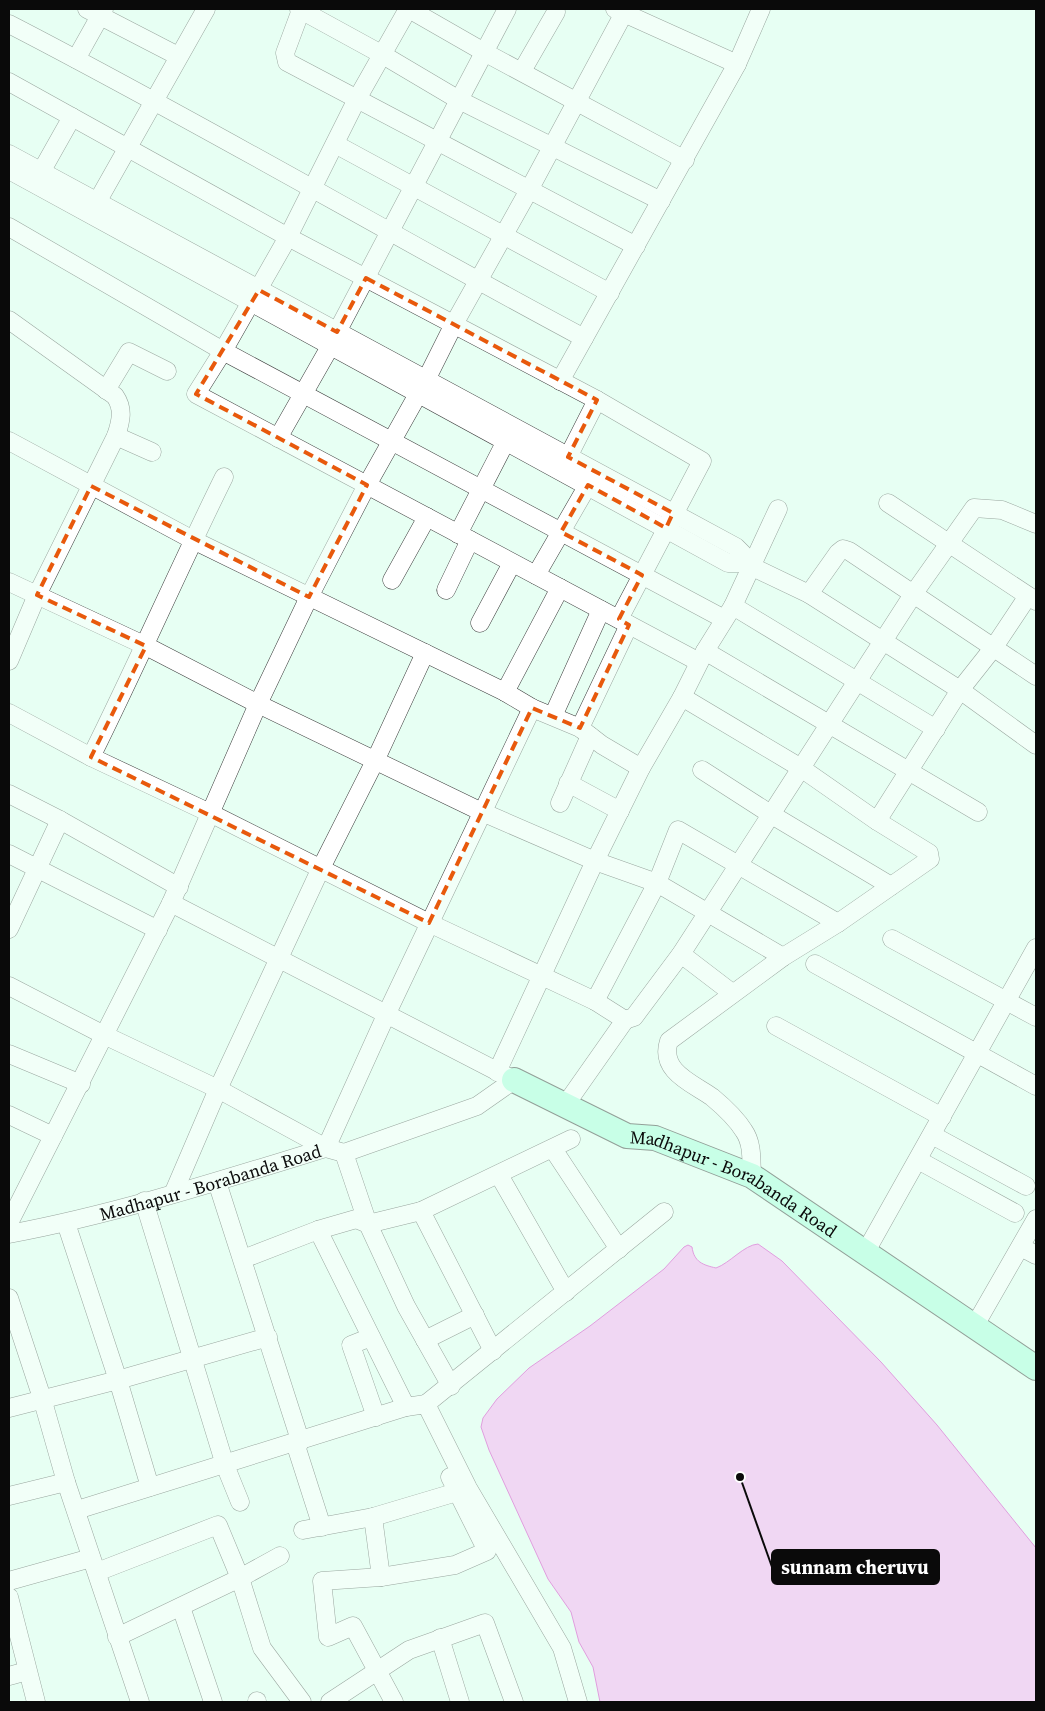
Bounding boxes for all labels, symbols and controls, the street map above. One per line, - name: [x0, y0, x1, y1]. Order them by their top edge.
- street label: Madhapur - Borabanda Road: [629, 1124, 842, 1243]
- street label: Madhapur - Borabanda Road: [97, 1138, 324, 1226]
- callout: sunnam cheruvu: [772, 1550, 939, 1584]
- text: sunnam cheruvu: [781, 1554, 929, 1580]

